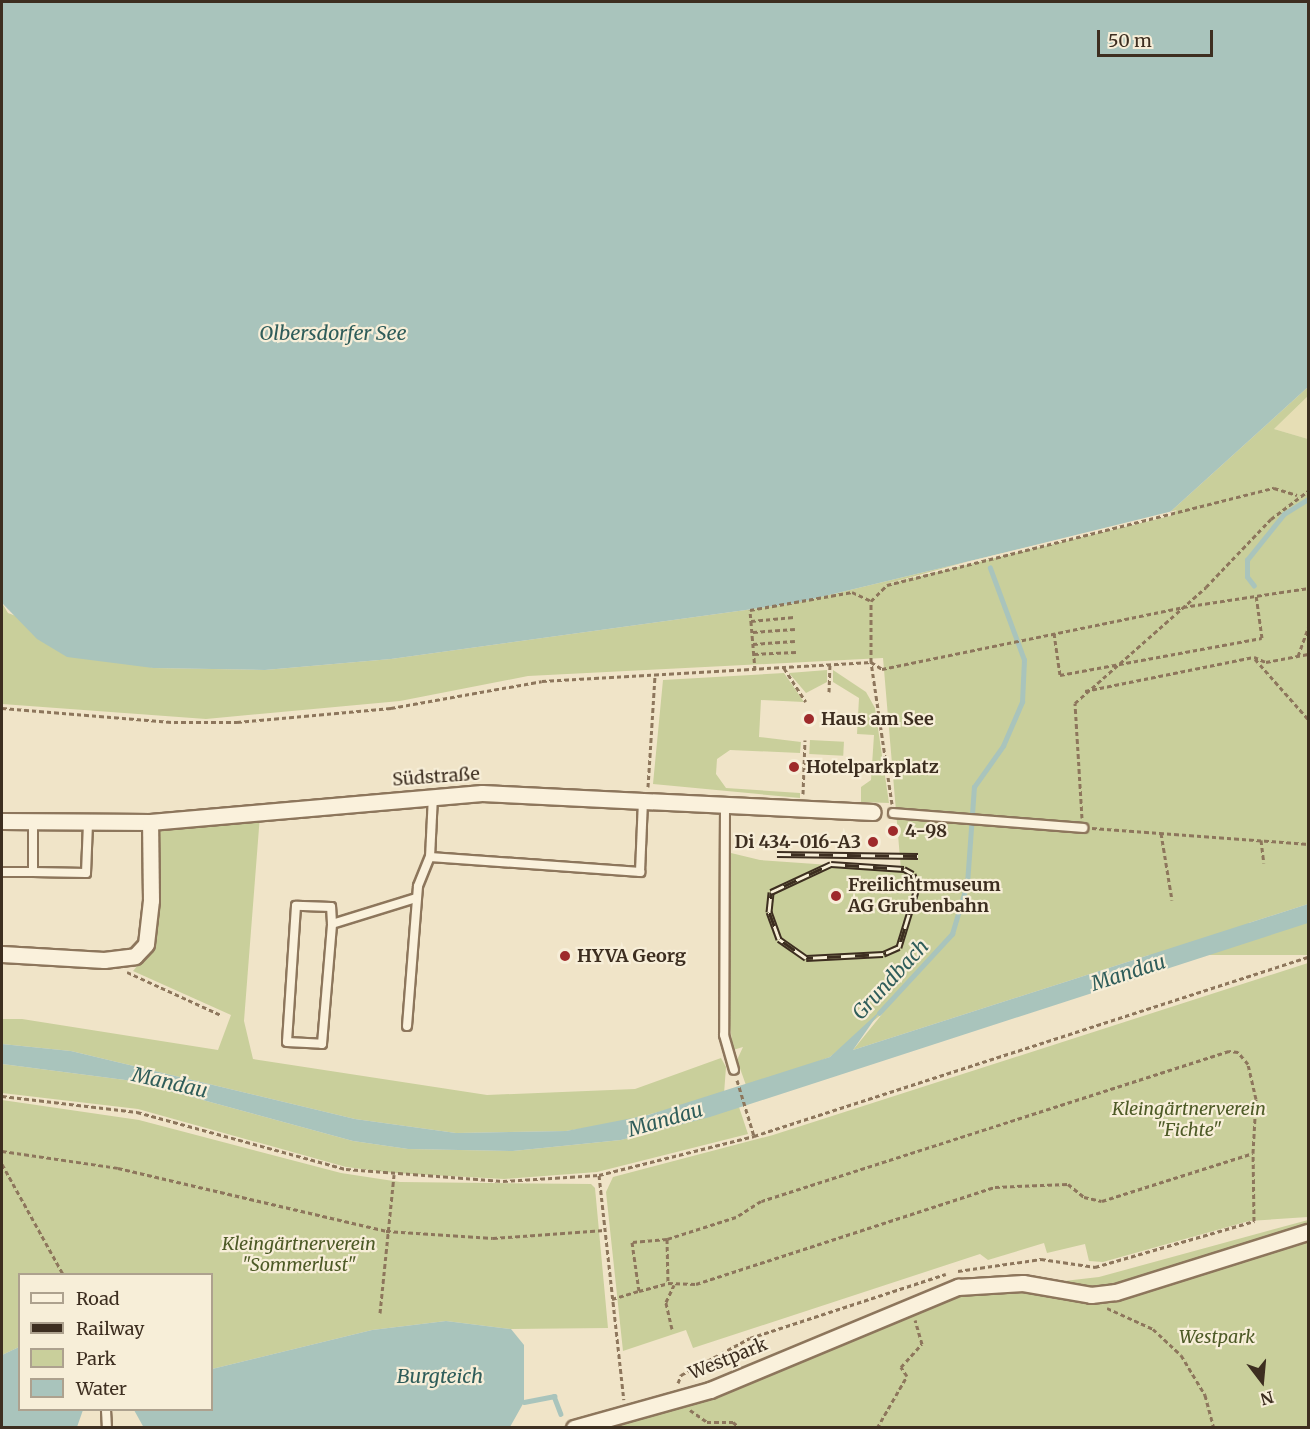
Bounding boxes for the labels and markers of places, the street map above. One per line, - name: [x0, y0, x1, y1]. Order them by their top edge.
- place label: Haus am See: [821, 708, 934, 730]
- marker: Haus am See: [802, 712, 816, 726]
- place label: Hotelparkplatz: [806, 756, 939, 778]
- marker: Hotelparkplatz: [787, 760, 801, 774]
- place label: 4-98: [905, 820, 947, 842]
- marker: 4-98: [886, 824, 900, 838]
- place label: Di 434-016-A3: [734, 831, 861, 853]
- marker: Di 434-016-A3: [866, 835, 880, 849]
- place label: Freilichtmuseum AG Grubenbahn: [848, 875, 1001, 918]
- marker: Freilichtmuseum AG Grubenbahn: [829, 889, 843, 903]
- place label: HYVA Georg: [577, 945, 686, 967]
- marker: HYVA Georg: [558, 949, 572, 963]

